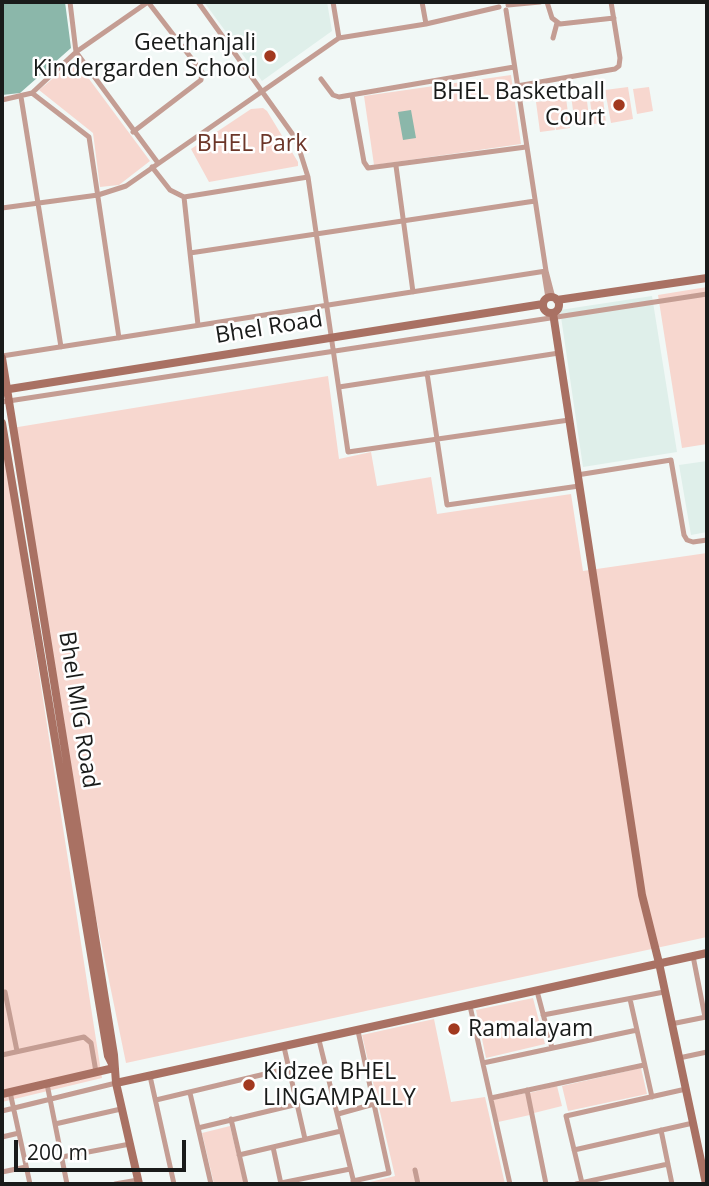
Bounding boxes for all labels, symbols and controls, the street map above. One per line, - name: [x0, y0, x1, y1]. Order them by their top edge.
- place label: Geethanjali Kindergarden School: [33, 29, 256, 83]
- marker: Geethanjali Kindergarden School: [262, 48, 278, 64]
- place label: BHEL Basketball Court: [432, 78, 605, 132]
- marker: BHEL Basketball Court: [611, 97, 627, 113]
- park label: BHEL Park: [197, 130, 307, 158]
- street label: Bhel Road: [213, 306, 325, 350]
- street label: Bhel MIG Road: [52, 630, 104, 790]
- place label: Ramalayam: [468, 1015, 593, 1043]
- marker: Ramalayam: [446, 1021, 462, 1037]
- place label: Kidzee BHEL LINGAMPALLY: [263, 1058, 416, 1112]
- marker: Kidzee BHEL LINGAMPALLY: [241, 1077, 257, 1093]
- scale bar: [18, 1126, 189, 1170]
- text: 200 m: [27, 1138, 88, 1166]

